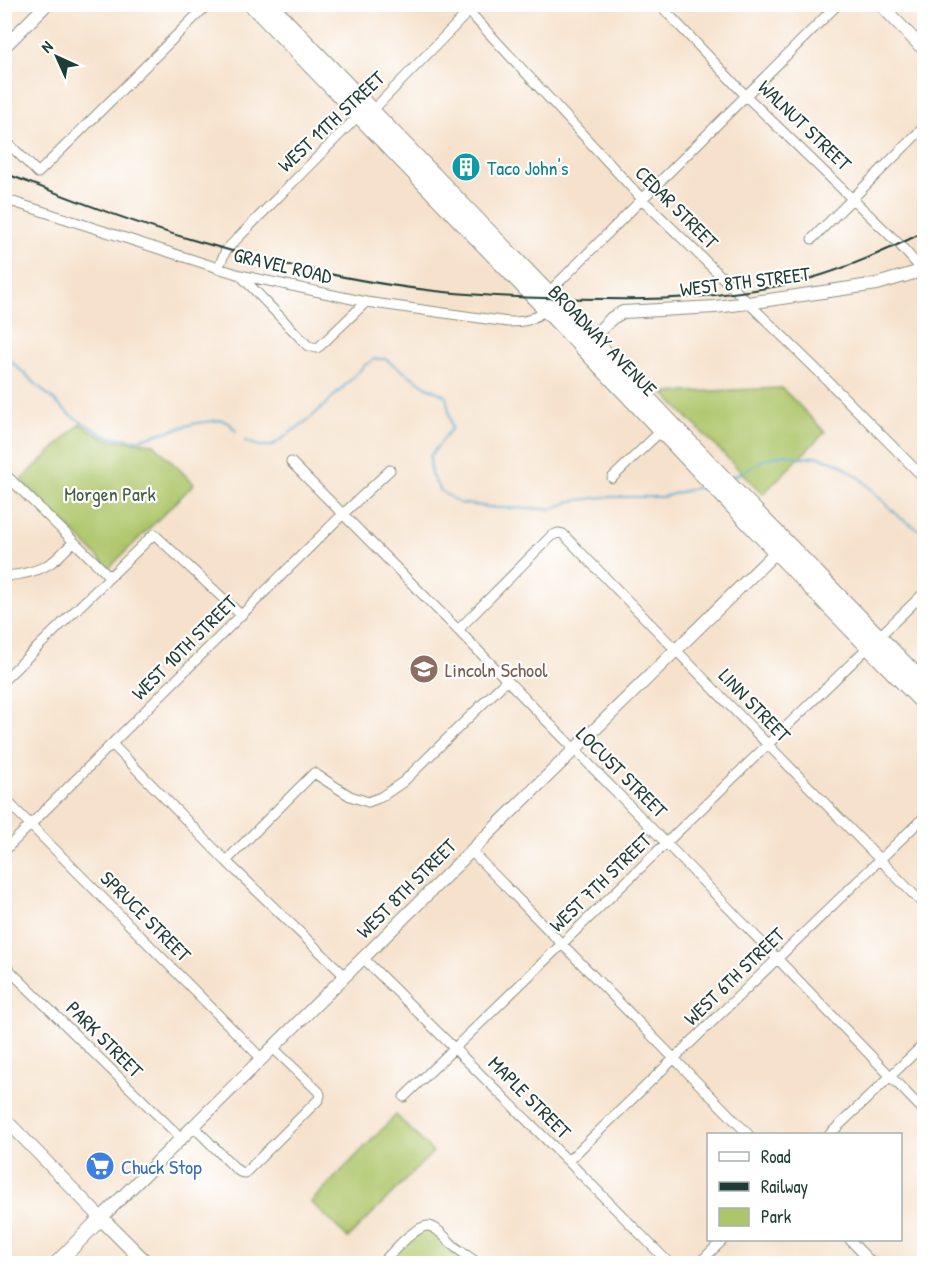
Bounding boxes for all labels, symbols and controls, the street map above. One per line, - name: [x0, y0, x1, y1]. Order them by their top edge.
- north arrow: [27, 27, 87, 87]
- text: N: [36, 35, 58, 57]
- street label: WEST 11TH STREET: [272, 64, 391, 178]
- street label: WALNUT STREET: [753, 74, 858, 177]
- building icon: Taco John's: [450, 151, 482, 183]
- place label: Taco John's: [487, 154, 569, 181]
- street label: CEDAR STREET: [629, 159, 725, 255]
- street label: GRAVEL ROAD: [231, 241, 335, 290]
- street label: WEST 8TH STREET: [678, 260, 812, 302]
- street label: BROADWAY AVENUE: [543, 278, 663, 402]
- park label: Morgen Park: [64, 480, 156, 507]
- street label: WEST 10TH STREET: [125, 588, 243, 706]
- school or university icon: Lincoln School: [408, 653, 440, 685]
- place label: Lincoln School: [445, 656, 548, 683]
- street label: LINN STREET: [713, 662, 797, 748]
- street label: LOCUST STREET: [571, 721, 674, 824]
- street label: WEST 7TH STREET: [543, 826, 657, 938]
- street label: WEST 8TH STREET: [350, 832, 462, 944]
- street label: SPRUCE STREET: [95, 865, 198, 968]
- street label: WEST 6TH STREET: [678, 921, 791, 1031]
- street label: PARK STREET: [61, 995, 150, 1084]
- street label: MAPLE STREET: [483, 1050, 578, 1145]
- legend: [707, 1133, 902, 1241]
- text: Road: [761, 1144, 791, 1169]
- supermarket icon: Chuck Stop: [84, 1150, 116, 1182]
- place label: Chuck Stop: [121, 1153, 202, 1180]
- text: Railway: [761, 1174, 808, 1199]
- text: Park: [761, 1204, 792, 1229]

